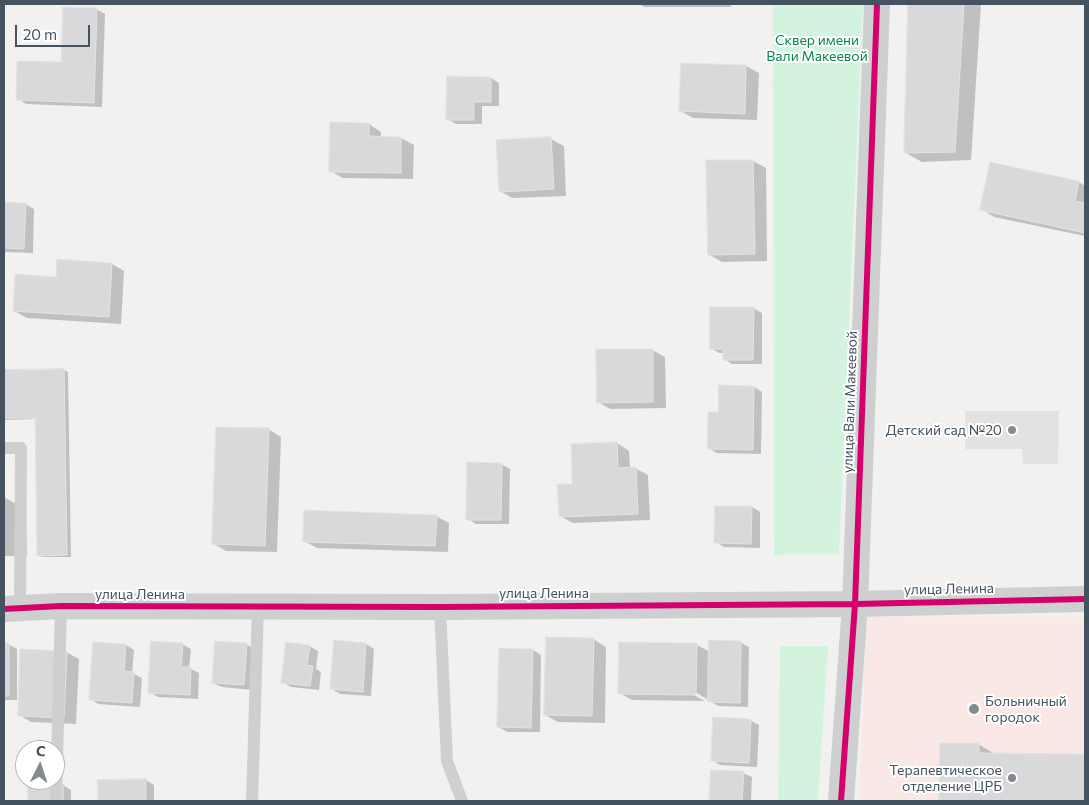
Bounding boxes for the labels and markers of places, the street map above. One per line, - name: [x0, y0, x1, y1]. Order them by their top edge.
- place label: Детский сад №20: [886, 422, 1002, 438]
- marker: Детский сад №20: [1006, 424, 1018, 436]
- place label: Больничный городок: [985, 693, 1067, 726]
- marker: Больничный городок: [967, 702, 981, 716]
- place label: Терапевтическое отделение ЦРБ: [889, 762, 1002, 794]
- marker: Терапевтическое отделение ЦРБ: [1006, 772, 1018, 784]

